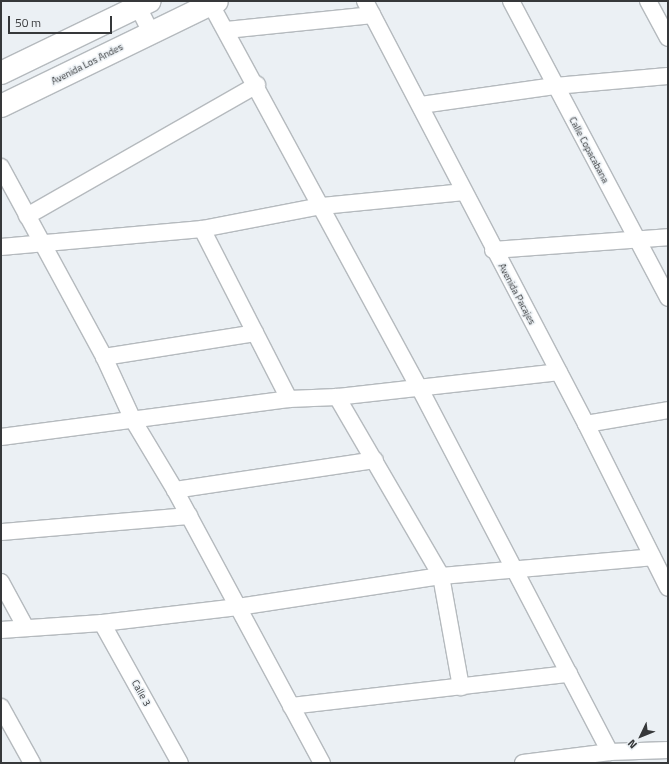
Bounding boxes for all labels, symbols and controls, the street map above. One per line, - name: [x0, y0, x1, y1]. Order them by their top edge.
- scale bar: [10, 8, 114, 34]
- text: 50 m: [15, 13, 41, 32]
- street label: Avenida Los Andes: [49, 41, 125, 87]
- street label: Calle Copacabana: [567, 115, 611, 185]
- street label: Avenida Pacajes: [496, 261, 538, 327]
- street label: Calle 3: [129, 678, 153, 708]
- north arrow: [621, 716, 661, 756]
- text: N: [624, 736, 641, 752]

